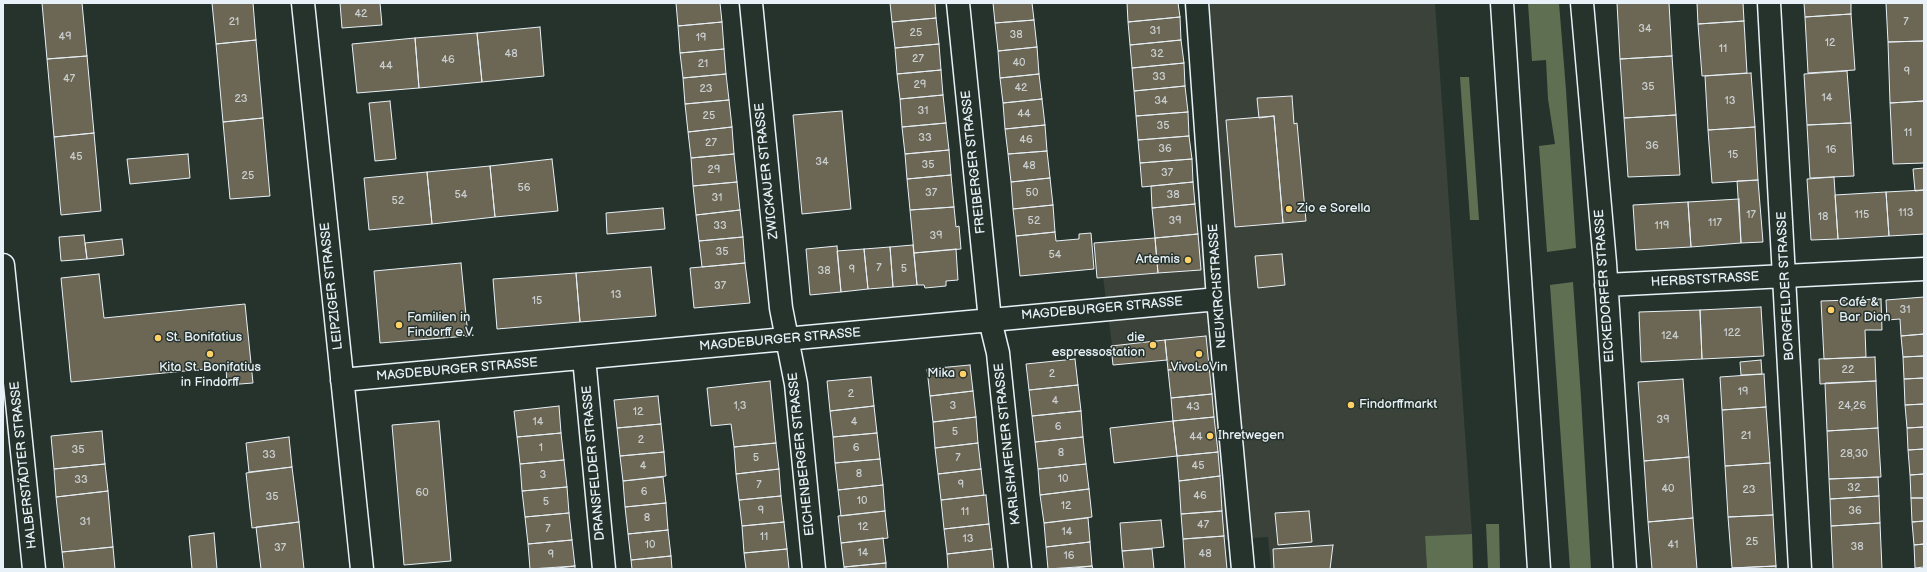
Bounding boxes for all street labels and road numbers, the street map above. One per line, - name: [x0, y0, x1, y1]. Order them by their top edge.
- street label: FREIBERGER STRASSE: [959, 89, 989, 235]
- street label: ZWICKAUER STRASSE: [752, 102, 782, 240]
- street label: EICKEDORFER STRASSE: [1592, 209, 1618, 363]
- street label: BORGFELDER STRASSE: [1774, 211, 1798, 361]
- street label: LEIPZIGER STRASSE: [318, 221, 346, 351]
- street label: NEUKIRCHSTRASSE: [1206, 223, 1230, 349]
- street label: HERBSTSTRASSE: [1650, 269, 1760, 291]
- street label: MAGDEBURGER STRASSE: [1021, 294, 1183, 324]
- street label: MAGDEBURGER STRASSE: [699, 325, 861, 355]
- street label: MAGDEBURGER STRASSE: [376, 355, 538, 385]
- street label: KARLSHAFENER STRASSE: [992, 362, 1024, 526]
- street label: EICHENBERGER STRASSE: [786, 371, 818, 537]
- street label: HALBERSTÄDTER STRASSE: [7, 380, 41, 550]
- street label: DRANSFELDER STRASSE: [579, 385, 609, 541]

